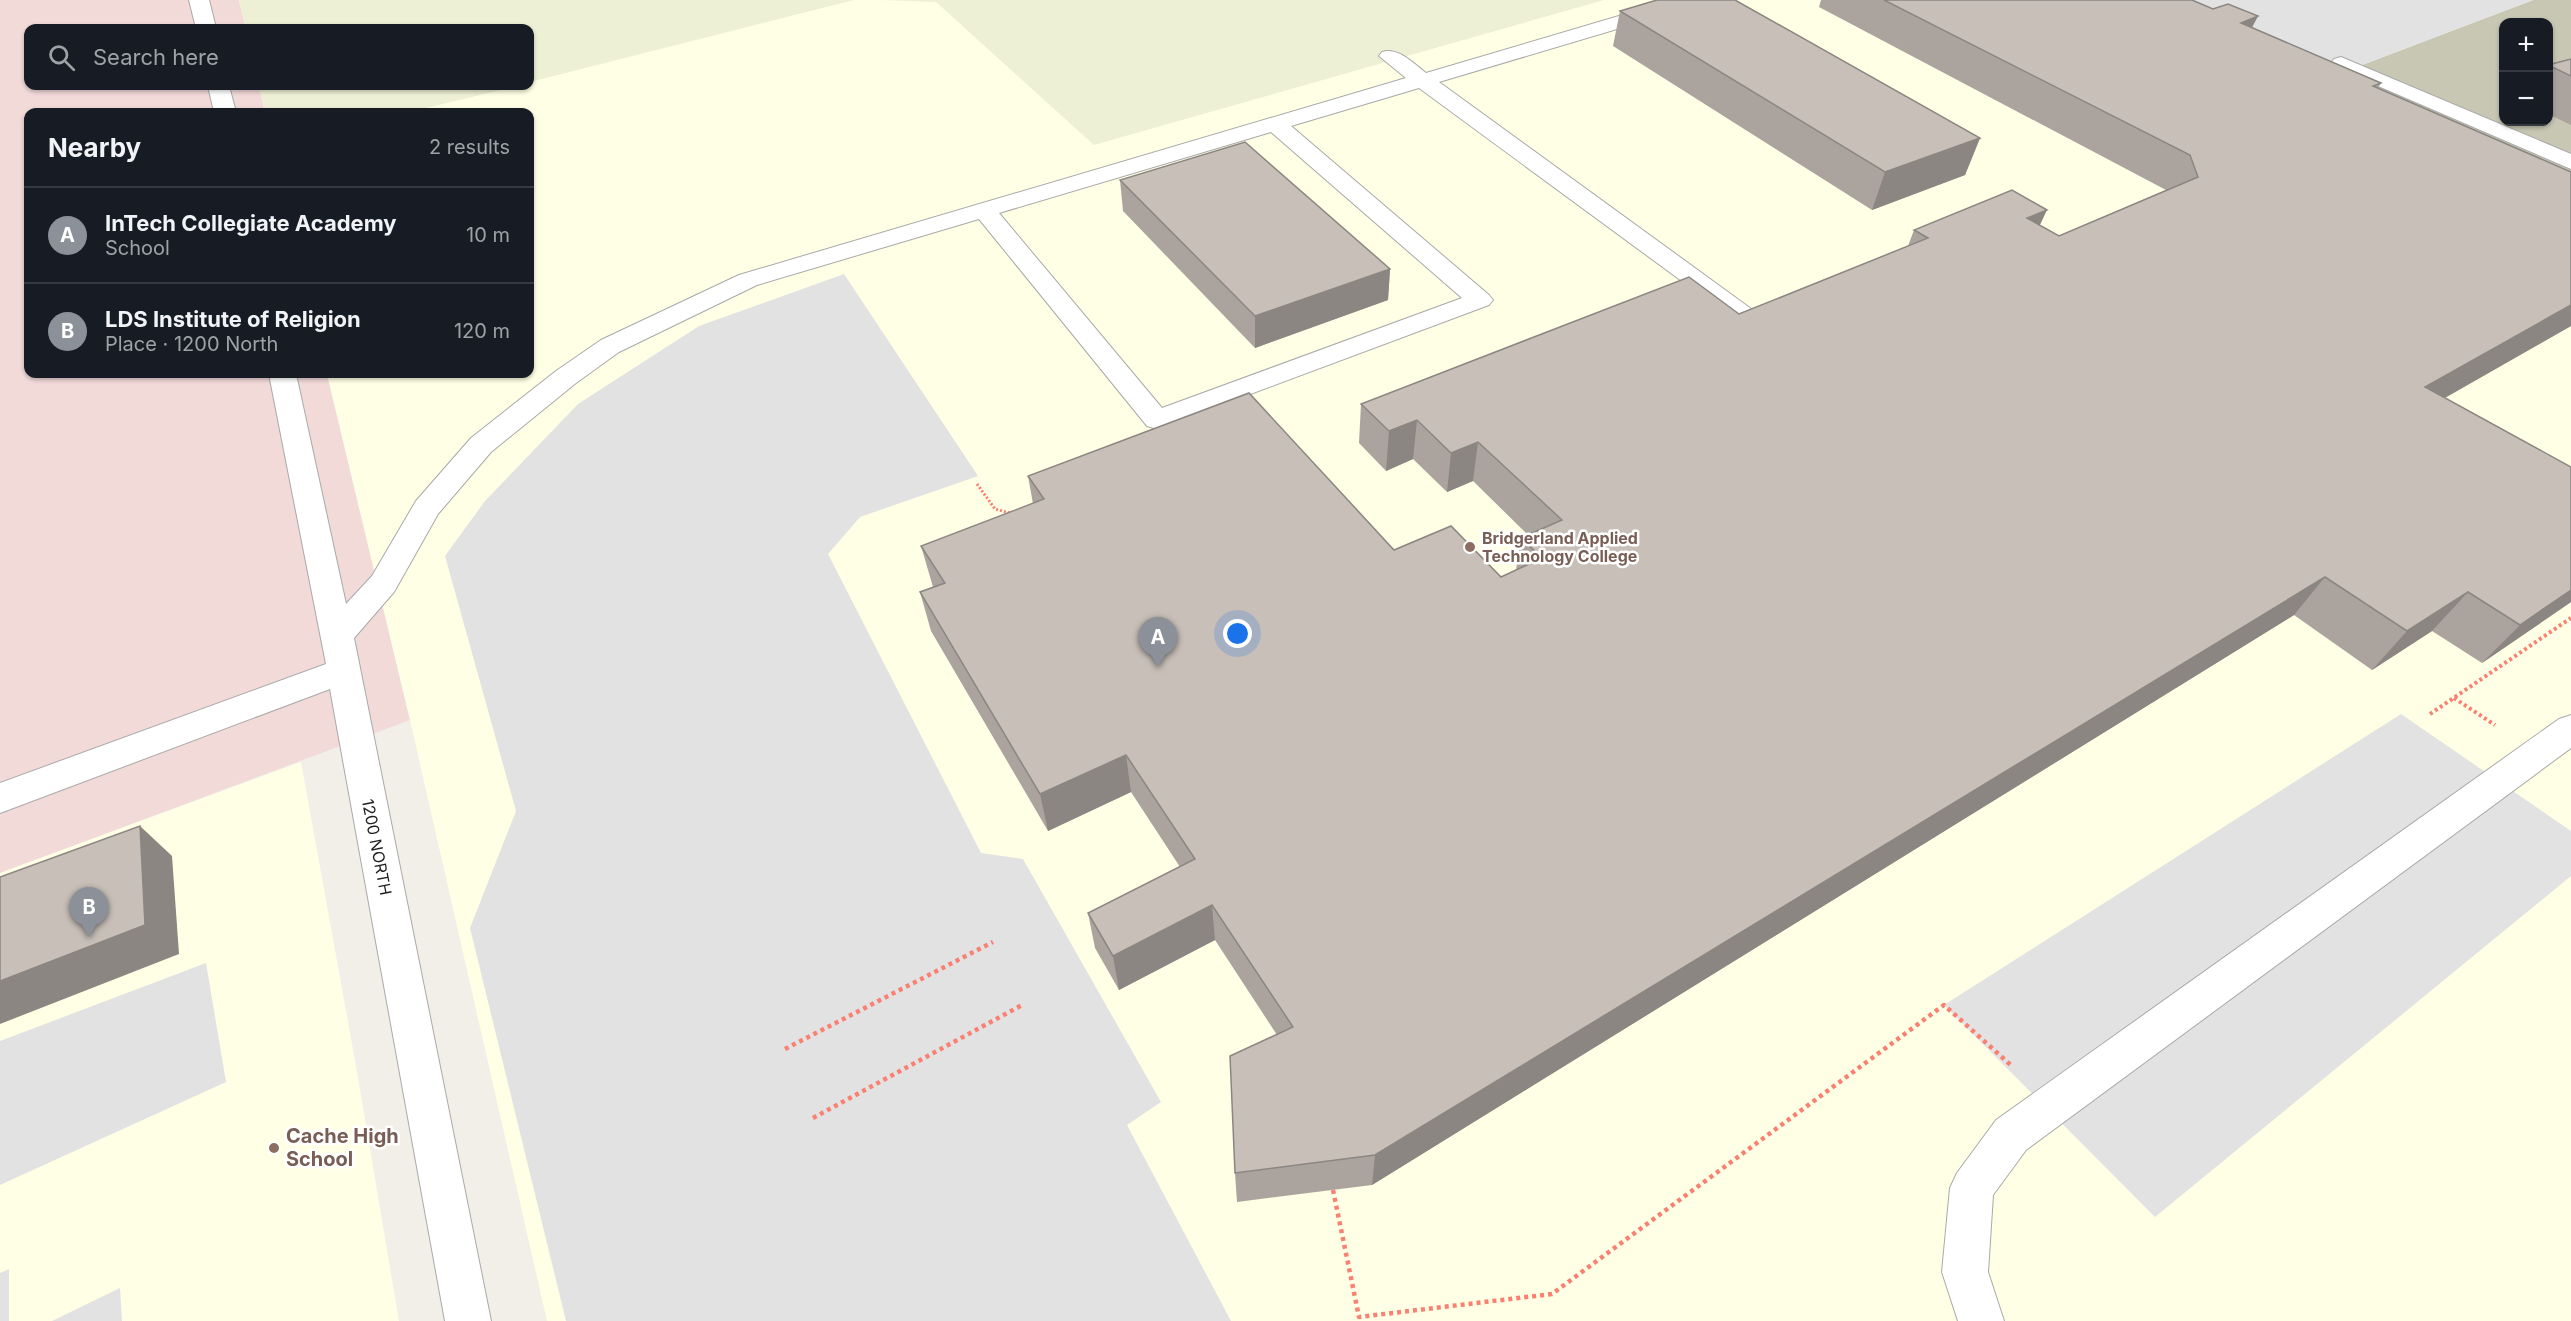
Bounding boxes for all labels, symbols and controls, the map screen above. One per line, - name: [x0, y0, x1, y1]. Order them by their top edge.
- map controls: [2499, 18, 2553, 126]
- button: +: [2499, 18, 2553, 72]
- search box: [24, 24, 534, 90]
- icon: search: [45, 41, 78, 74]
- text: Search here: [93, 44, 219, 70]
- button: −: [2499, 72, 2553, 126]
- text: Nearby: [48, 132, 141, 163]
- text: 2 results: [429, 135, 510, 159]
- text: InTech Collegiate Academy: [105, 210, 397, 236]
- text: A: [60, 223, 75, 247]
- text: 10 m: [466, 223, 510, 247]
- text: School: [105, 236, 170, 260]
- text: LDS Institute of Religion: [105, 306, 361, 332]
- text: B: [61, 319, 74, 343]
- text: 120 m: [454, 319, 510, 343]
- text: Place · 1200 North: [105, 332, 278, 356]
- place label: Bridgerland Applied Technology College: [1482, 528, 1638, 566]
- marker: Bridgerland Applied Technology College: [1463, 540, 1477, 554]
- pin: A: [1138, 618, 1178, 667]
- your location: [1223, 619, 1252, 648]
- street label: 1200 NORTH: [358, 797, 396, 897]
- pin: B: [70, 888, 109, 937]
- place label: Cache High School: [286, 1124, 399, 1171]
- marker: Cache High School: [267, 1141, 281, 1155]

